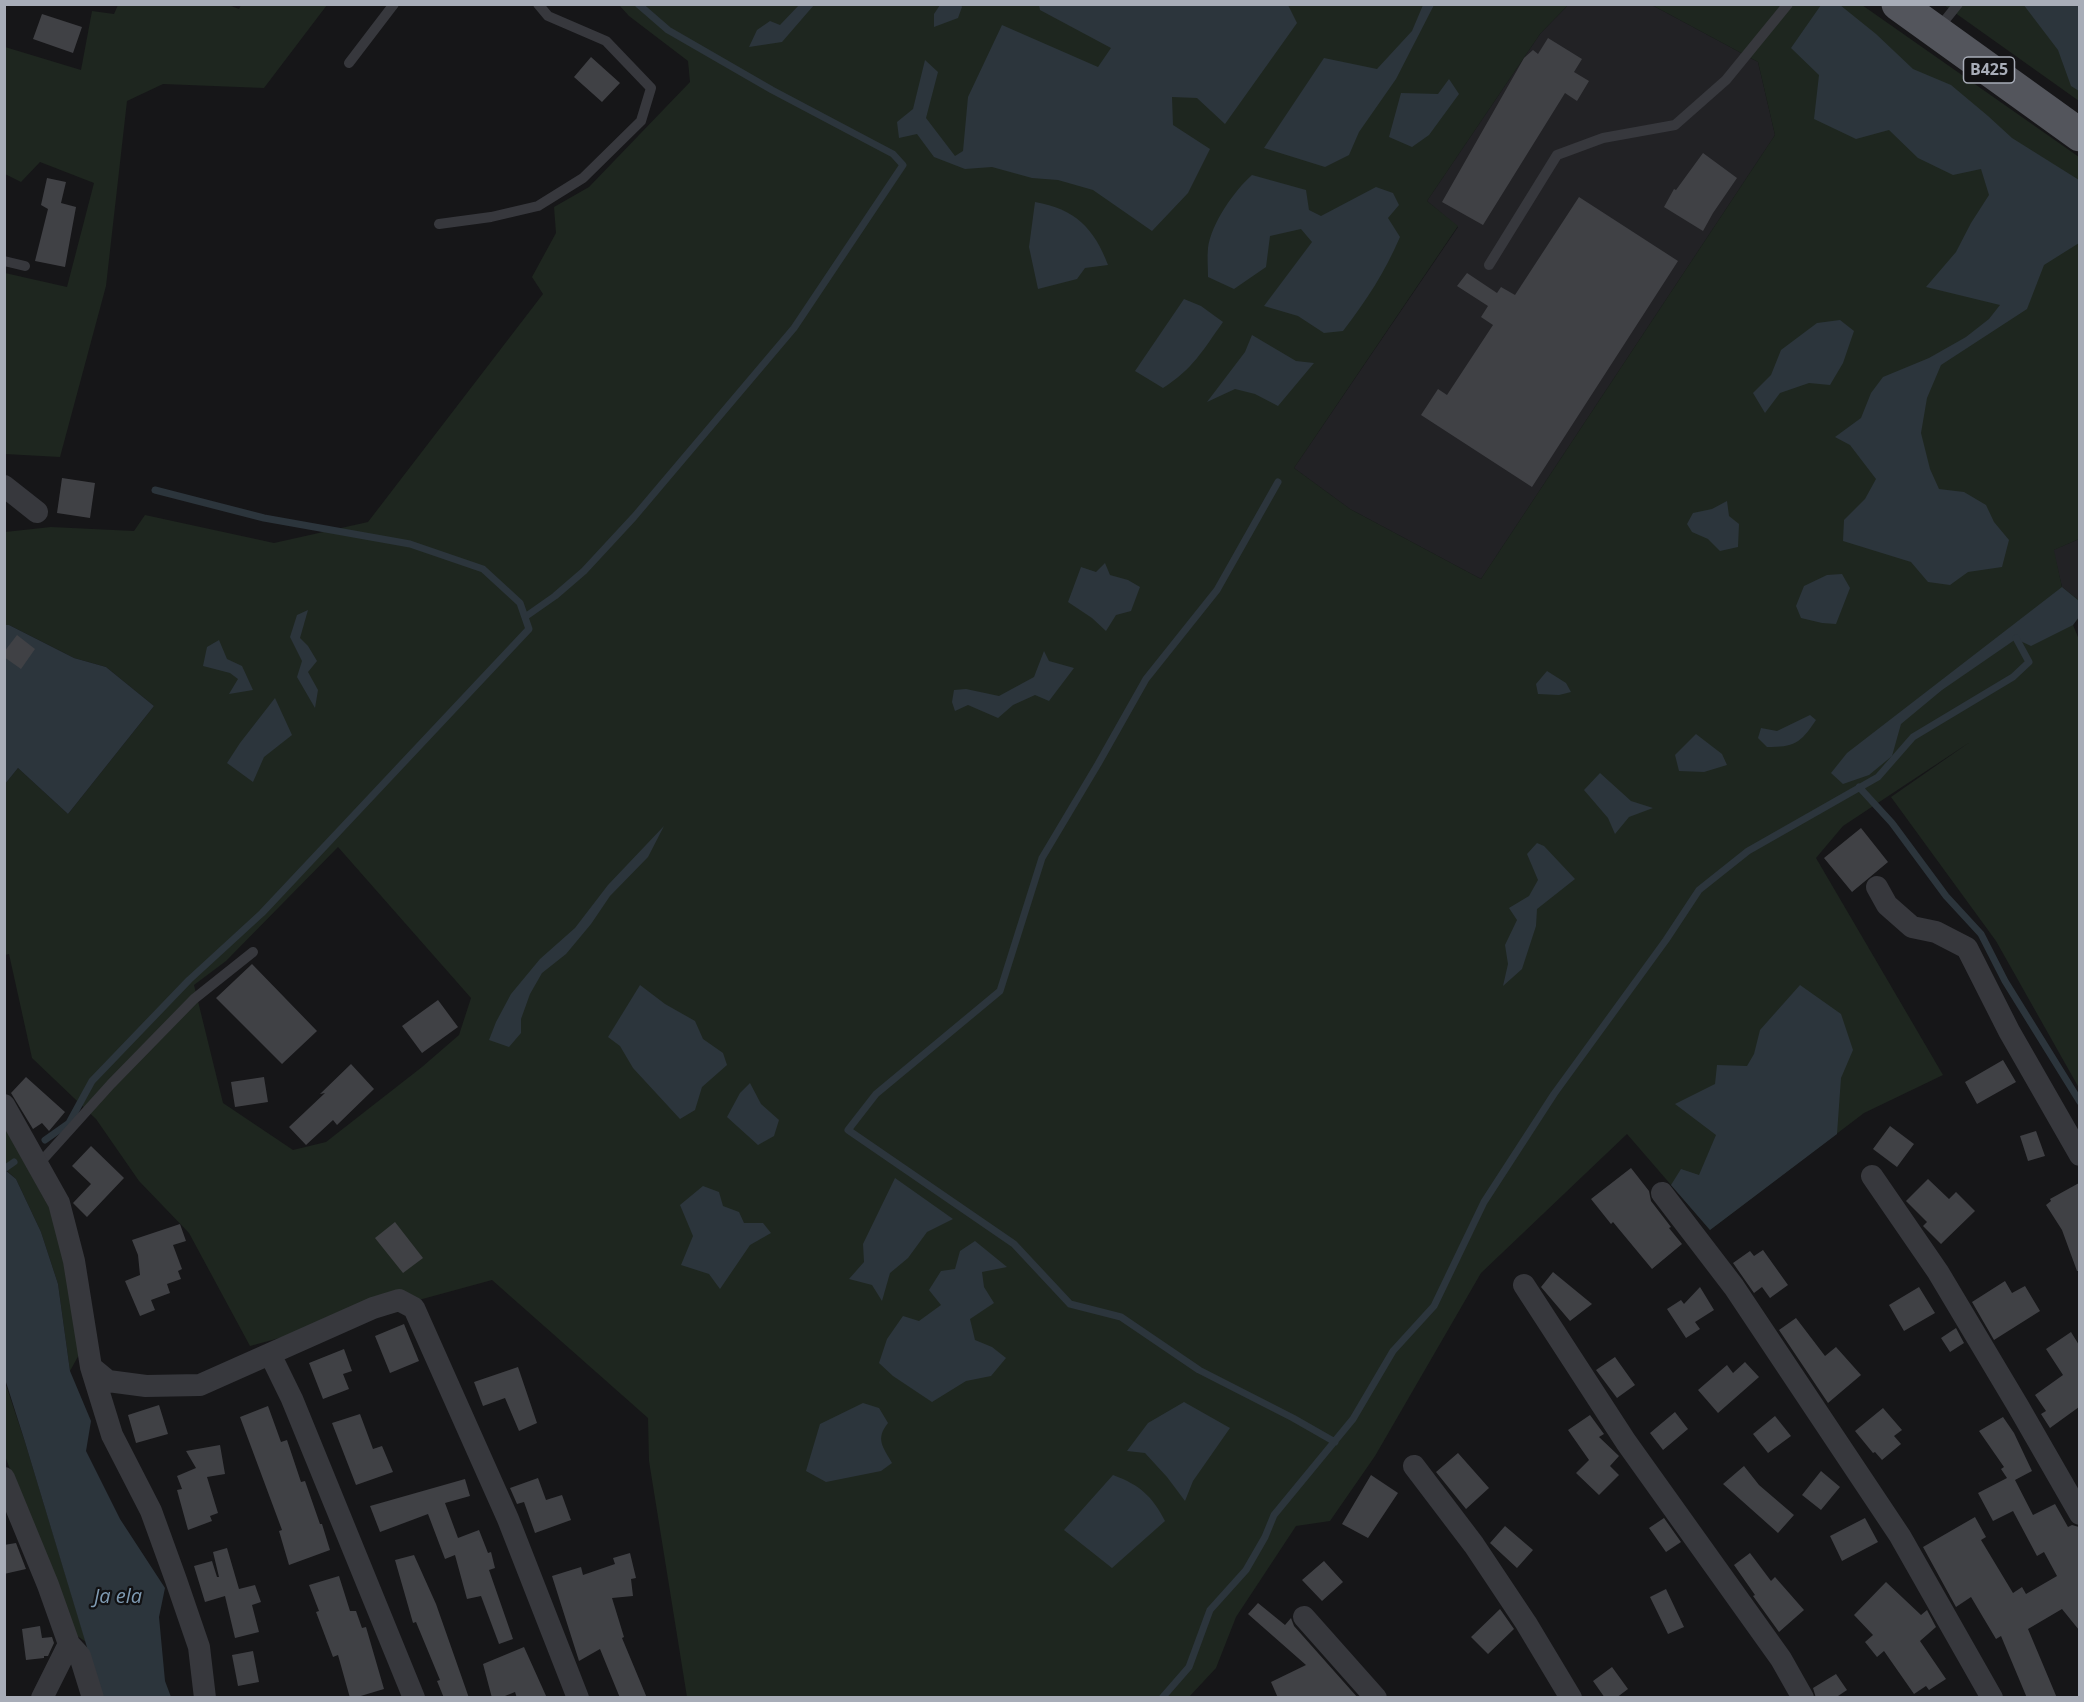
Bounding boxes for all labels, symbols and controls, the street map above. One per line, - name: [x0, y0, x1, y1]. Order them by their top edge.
- road number: B425: [1964, 57, 2014, 83]
- water label: Ja ela: [94, 1585, 142, 1609]

